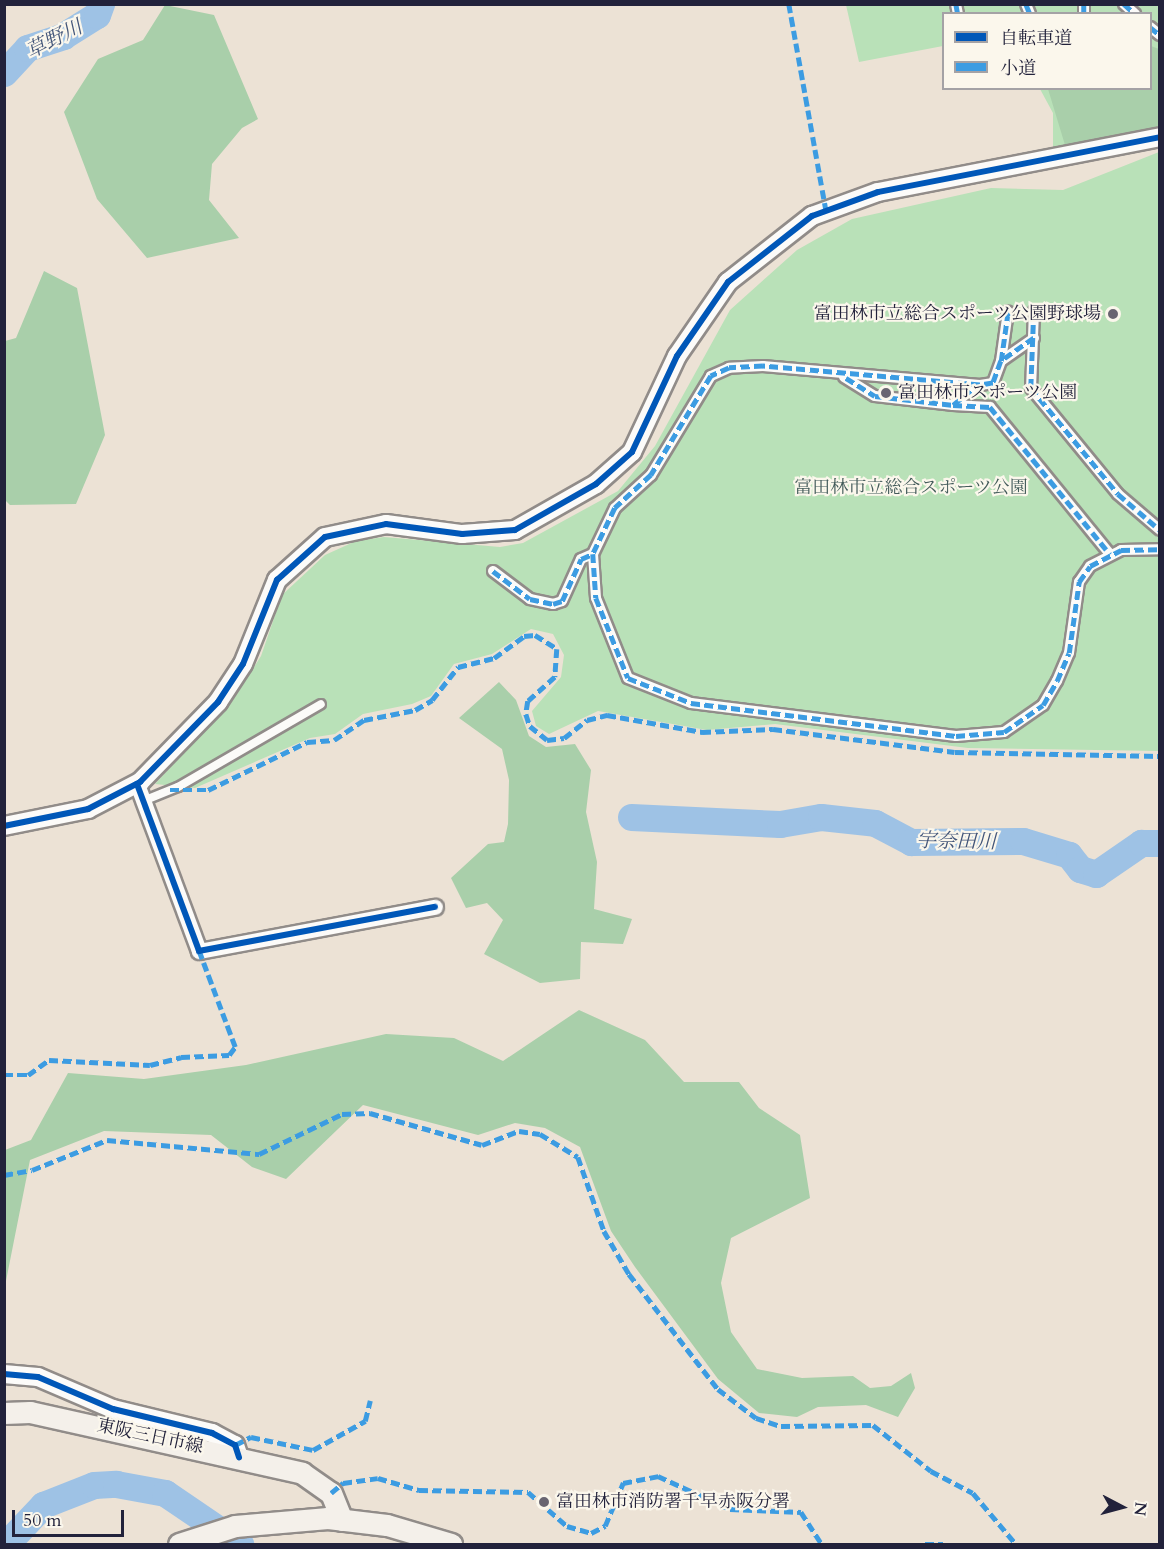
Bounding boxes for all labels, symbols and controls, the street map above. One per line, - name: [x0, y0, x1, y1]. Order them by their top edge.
- legend: [942, 12, 1152, 90]
- water label: 草野川: [22, 15, 86, 63]
- text: 自転車道: [1000, 26, 1072, 51]
- text: 小道: [1000, 56, 1036, 81]
- place label: 富田林市立総合スポーツ公園野球場: [813, 303, 1101, 325]
- marker: 富田林市立総合スポーツ公園野球場: [1106, 307, 1120, 321]
- place label: 富田林市スポーツ公園: [898, 382, 1078, 404]
- marker: 富田林市スポーツ公園: [879, 386, 893, 400]
- park label: 富田林市立総合スポーツ公園: [794, 477, 1028, 499]
- water label: 宇奈田川: [916, 828, 996, 854]
- street label: 東阪三日市線: [95, 1415, 205, 1459]
- north arrow: [1092, 1477, 1152, 1537]
- place label: 富田林市消防署千早赤阪分署: [556, 1491, 790, 1513]
- marker: 富田林市消防署千早赤阪分署: [537, 1495, 551, 1509]
- scale bar: [15, 1498, 128, 1536]
- text: N: [1128, 1501, 1152, 1517]
- text: 50 m: [23, 1508, 62, 1533]

